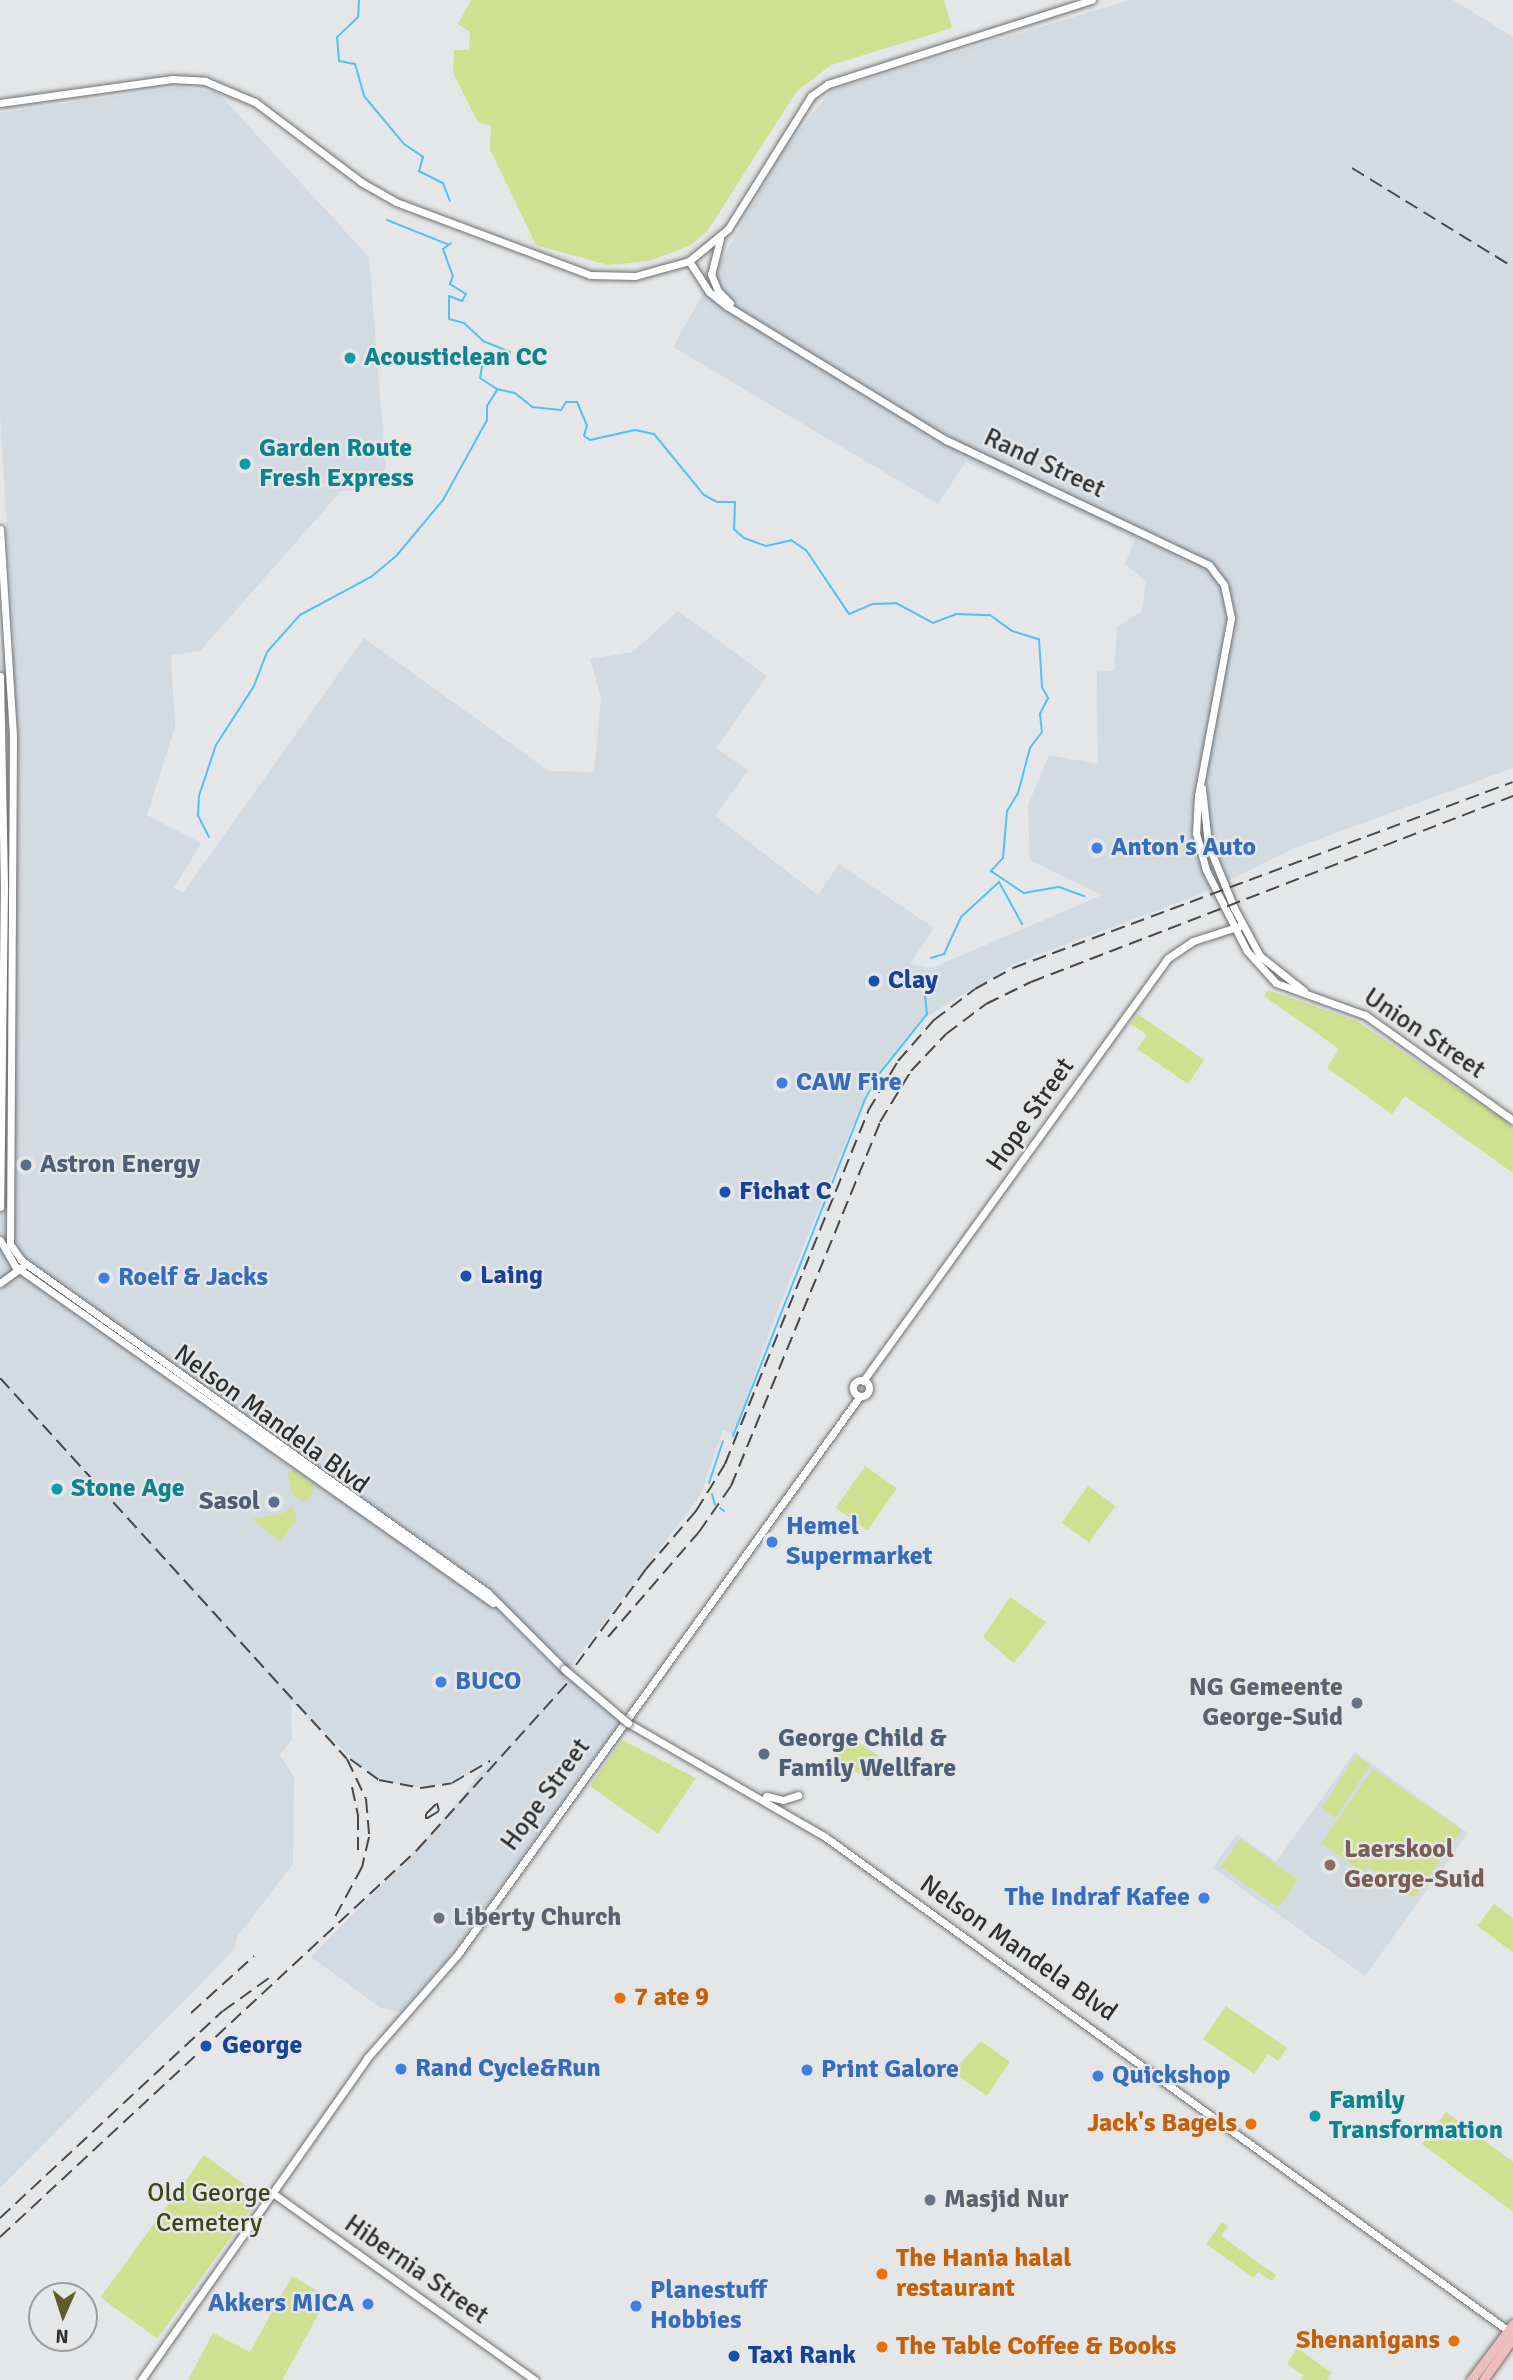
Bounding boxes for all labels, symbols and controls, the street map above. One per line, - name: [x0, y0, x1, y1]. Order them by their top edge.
- place label: Acousticlean CC: [364, 342, 547, 374]
- marker: Acousticlean CC: [342, 350, 358, 366]
- street label: Rand Street: [978, 422, 1110, 506]
- place label: Garden Route Fresh Express: [259, 433, 414, 494]
- marker: Garden Route Fresh Express: [237, 456, 253, 472]
- place label: Anton's Auto: [1111, 832, 1256, 864]
- marker: Anton's Auto: [1089, 840, 1105, 856]
- place label: Clay: [888, 965, 938, 997]
- marker: Clay: [866, 973, 882, 989]
- street label: Union Street: [1357, 982, 1491, 1086]
- street label: Hope Street: [981, 1052, 1081, 1178]
- place label: CAW Fire: [796, 1067, 902, 1099]
- marker: CAW Fire: [774, 1075, 790, 1091]
- place label: Astron Energy: [40, 1149, 200, 1181]
- marker: Astron Energy: [18, 1157, 34, 1173]
- place label: Fichat C: [739, 1176, 832, 1208]
- marker: Fichat C: [717, 1184, 733, 1200]
- place label: Laing: [480, 1260, 543, 1292]
- place label: Roelf & Jacks: [118, 1262, 268, 1294]
- marker: Laing: [458, 1268, 474, 1284]
- marker: Roelf & Jacks: [96, 1270, 112, 1286]
- street label: Nelson Mandela Blvd: [167, 1339, 375, 1501]
- place label: Stone Age: [71, 1473, 185, 1505]
- marker: Stone Age: [49, 1481, 65, 1497]
- place label: Sasol: [199, 1486, 260, 1518]
- marker: Sasol: [266, 1494, 282, 1510]
- place label: Hemel Supermarket: [786, 1511, 932, 1572]
- marker: Hemel Supermarket: [764, 1534, 780, 1550]
- place label: BUCO: [455, 1666, 521, 1698]
- place label: NG Gemeente George-Suid: [1189, 1672, 1343, 1734]
- marker: BUCO: [433, 1674, 449, 1690]
- marker: NG Gemeente George-Suid: [1349, 1695, 1365, 1711]
- place label: George Child & Family Wellfare: [778, 1723, 956, 1784]
- street label: Hope Street: [495, 1733, 597, 1857]
- marker: George Child & Family Wellfare: [756, 1746, 772, 1762]
- place label: Laerskool George-Suid: [1344, 1834, 1485, 1896]
- marker: Laerskool George-Suid: [1322, 1857, 1338, 1873]
- street label: Nelson Mandela Blvd: [913, 1869, 1123, 2029]
- place label: The Indraf Kafee: [1004, 1882, 1190, 1914]
- marker: The Indraf Kafee: [1196, 1890, 1212, 1906]
- place label: Liberty Church: [453, 1902, 621, 1934]
- marker: Liberty Church: [431, 1910, 447, 1926]
- place label: 7 ate 9: [634, 1982, 709, 2014]
- marker: 7 ate 9: [612, 1990, 628, 2006]
- place label: George: [222, 2030, 302, 2062]
- marker: George: [196, 2036, 216, 2056]
- place label: Rand Cycle&Run: [415, 2053, 601, 2085]
- place label: Print Galore: [821, 2054, 959, 2086]
- place label: Quickshop: [1112, 2060, 1231, 2092]
- marker: Rand Cycle&Run: [393, 2061, 409, 2077]
- marker: Print Galore: [799, 2062, 815, 2078]
- marker: Quickshop: [1090, 2068, 1106, 2084]
- place label: Family Transformation: [1329, 2085, 1503, 2146]
- place label: Jack's Bagels: [1087, 2108, 1237, 2140]
- marker: Family Transformation: [1307, 2108, 1323, 2124]
- marker: Jack's Bagels: [1243, 2116, 1259, 2132]
- park label: Old George Cemetery: [147, 2178, 271, 2240]
- place label: Masjid Nur: [944, 2184, 1069, 2216]
- marker: Masjid Nur: [922, 2192, 938, 2208]
- street label: Hibernia Street: [338, 2209, 494, 2331]
- place label: The Hania halal restaurant: [896, 2243, 1071, 2304]
- marker: The Hania halal restaurant: [874, 2266, 890, 2282]
- place label: Planestuff Hobbies: [650, 2275, 767, 2336]
- north arrow: [28, 2282, 98, 2352]
- place label: Akkers MICA: [208, 2288, 354, 2320]
- marker: Akkers MICA: [360, 2296, 376, 2312]
- marker: Planestuff Hobbies: [628, 2298, 644, 2314]
- text: N: [55, 2324, 69, 2348]
- place label: Shenanigans: [1296, 2325, 1440, 2357]
- place label: The Table Coffee & Books: [896, 2331, 1176, 2363]
- marker: Shenanigans: [1446, 2333, 1462, 2349]
- marker: The Table Coffee & Books: [874, 2339, 890, 2355]
- place label: Taxi Rank: [748, 2340, 856, 2372]
- marker: Taxi Rank: [726, 2348, 742, 2364]

